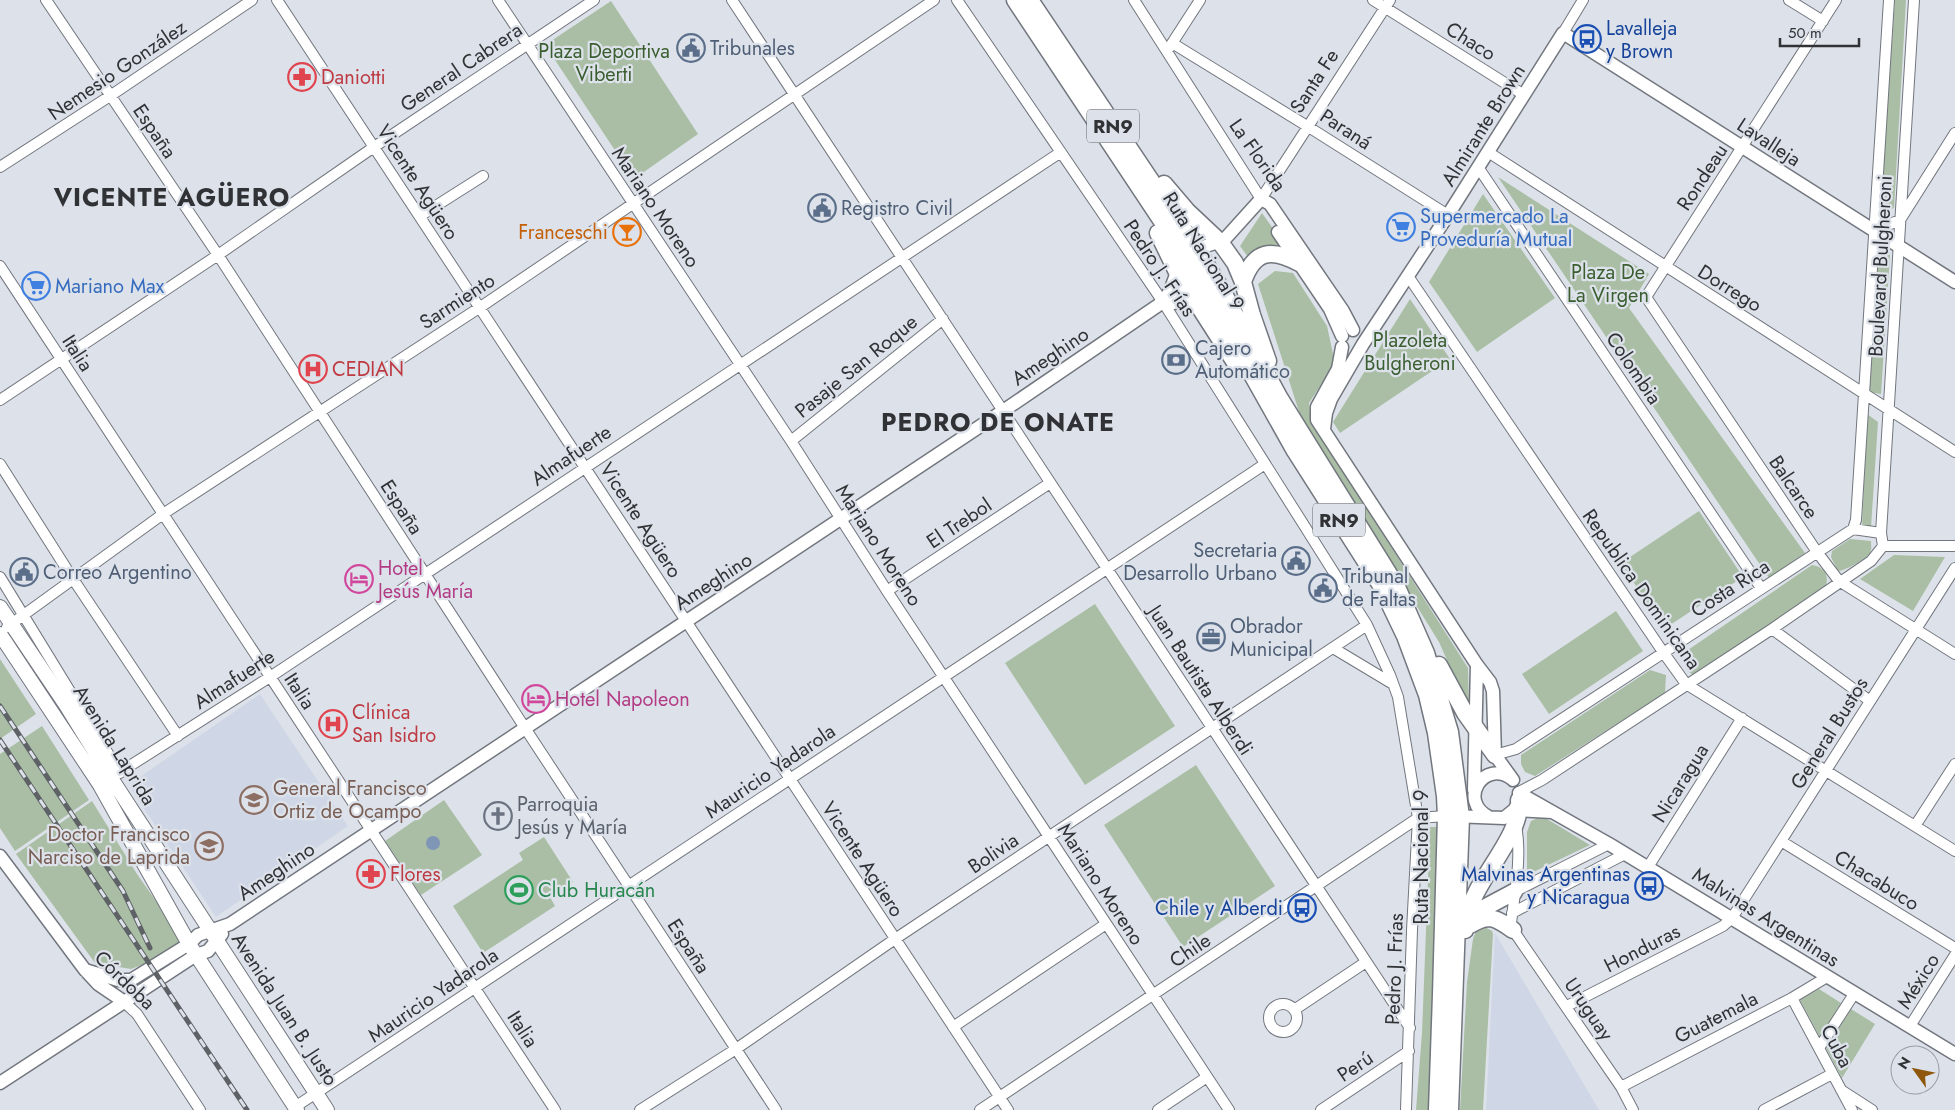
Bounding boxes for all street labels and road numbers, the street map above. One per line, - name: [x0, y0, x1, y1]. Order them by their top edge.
- street label: Nemesio González: [42, 13, 192, 128]
- street label: Chaco: [1440, 15, 1502, 68]
- street label: General Cabrera: [394, 16, 528, 119]
- street label: Santa Fe: [1283, 44, 1346, 119]
- street label: Almirante Brown: [1434, 59, 1533, 192]
- street label: España: [126, 98, 183, 164]
- street label: Paraná: [1314, 102, 1377, 157]
- road number: RN9: [1087, 110, 1139, 142]
- street label: Lavalleja: [1731, 111, 1806, 174]
- street label: La Florida: [1222, 113, 1293, 198]
- street label: Vicente Agüero: [369, 119, 466, 246]
- street label: Rondeau: [1670, 138, 1735, 216]
- street label: Mariano Moreno: [604, 141, 707, 274]
- street label: Boulevard Bulgheroni: [1861, 175, 1900, 357]
- street label: Ruta Nacional 9: [1155, 186, 1252, 316]
- street label: Pedro J. Frías: [1116, 214, 1203, 323]
- street label: Dorrego: [1692, 257, 1767, 319]
- street label: Sarmiento: [414, 266, 501, 337]
- street label: Pasaje San Roque: [789, 308, 924, 425]
- street label: Ameghino: [1006, 320, 1095, 393]
- street label: Colombia: [1599, 326, 1669, 410]
- street label: Italia: [55, 329, 100, 377]
- street label: Almafuerte: [525, 418, 617, 493]
- street label: Balcarce: [1762, 450, 1825, 525]
- street label: Vicente Agüero: [592, 457, 689, 584]
- street label: España: [373, 474, 430, 540]
- street label: Mariano Moreno: [828, 479, 929, 612]
- street label: El Trebol: [921, 491, 998, 556]
- street label: Republica Dominicana: [1575, 503, 1708, 675]
- road number: RN9: [1313, 504, 1365, 536]
- street label: Ameghino: [669, 545, 758, 617]
- street label: Costa Rica: [1685, 552, 1775, 625]
- street label: Juan Bautista Alberdi: [1139, 597, 1260, 761]
- street label: Almafuerte: [188, 642, 281, 716]
- street label: Italia: [277, 667, 322, 715]
- street label: General Bustos: [1783, 672, 1875, 795]
- street label: Avenida Laprida: [66, 680, 163, 811]
- street label: Mauricio Yadarola: [699, 717, 841, 826]
- street label: Nicaragua: [1645, 738, 1716, 828]
- street label: Ruta Nacional 9: [1407, 789, 1436, 925]
- street label: Vicente Agüero: [814, 796, 911, 923]
- street label: Mariano Moreno: [1050, 818, 1151, 951]
- street label: Bolivia: [962, 826, 1024, 881]
- street label: Ameghino: [232, 835, 321, 908]
- street label: Chacabuco: [1829, 843, 1925, 918]
- street label: Malvinas Argentinas: [1686, 860, 1845, 974]
- street label: España: [660, 913, 717, 979]
- street label: Pedro J. Frías: [1378, 913, 1411, 1025]
- street label: Honduras: [1599, 917, 1685, 980]
- street label: Chile: [1164, 926, 1217, 975]
- street label: Avenida Juan B. Justo: [224, 927, 345, 1091]
- street label: Mauricio Yadarola: [362, 941, 504, 1050]
- street label: Córdoba: [88, 944, 162, 1017]
- street label: México: [1890, 948, 1947, 1015]
- street label: Uruguay: [1557, 972, 1620, 1047]
- street label: Guatemala: [1669, 984, 1763, 1051]
- street label: Italia: [500, 1005, 545, 1053]
- street label: Cuba: [1813, 1019, 1860, 1073]
- street label: Perú: [1331, 1044, 1379, 1089]

